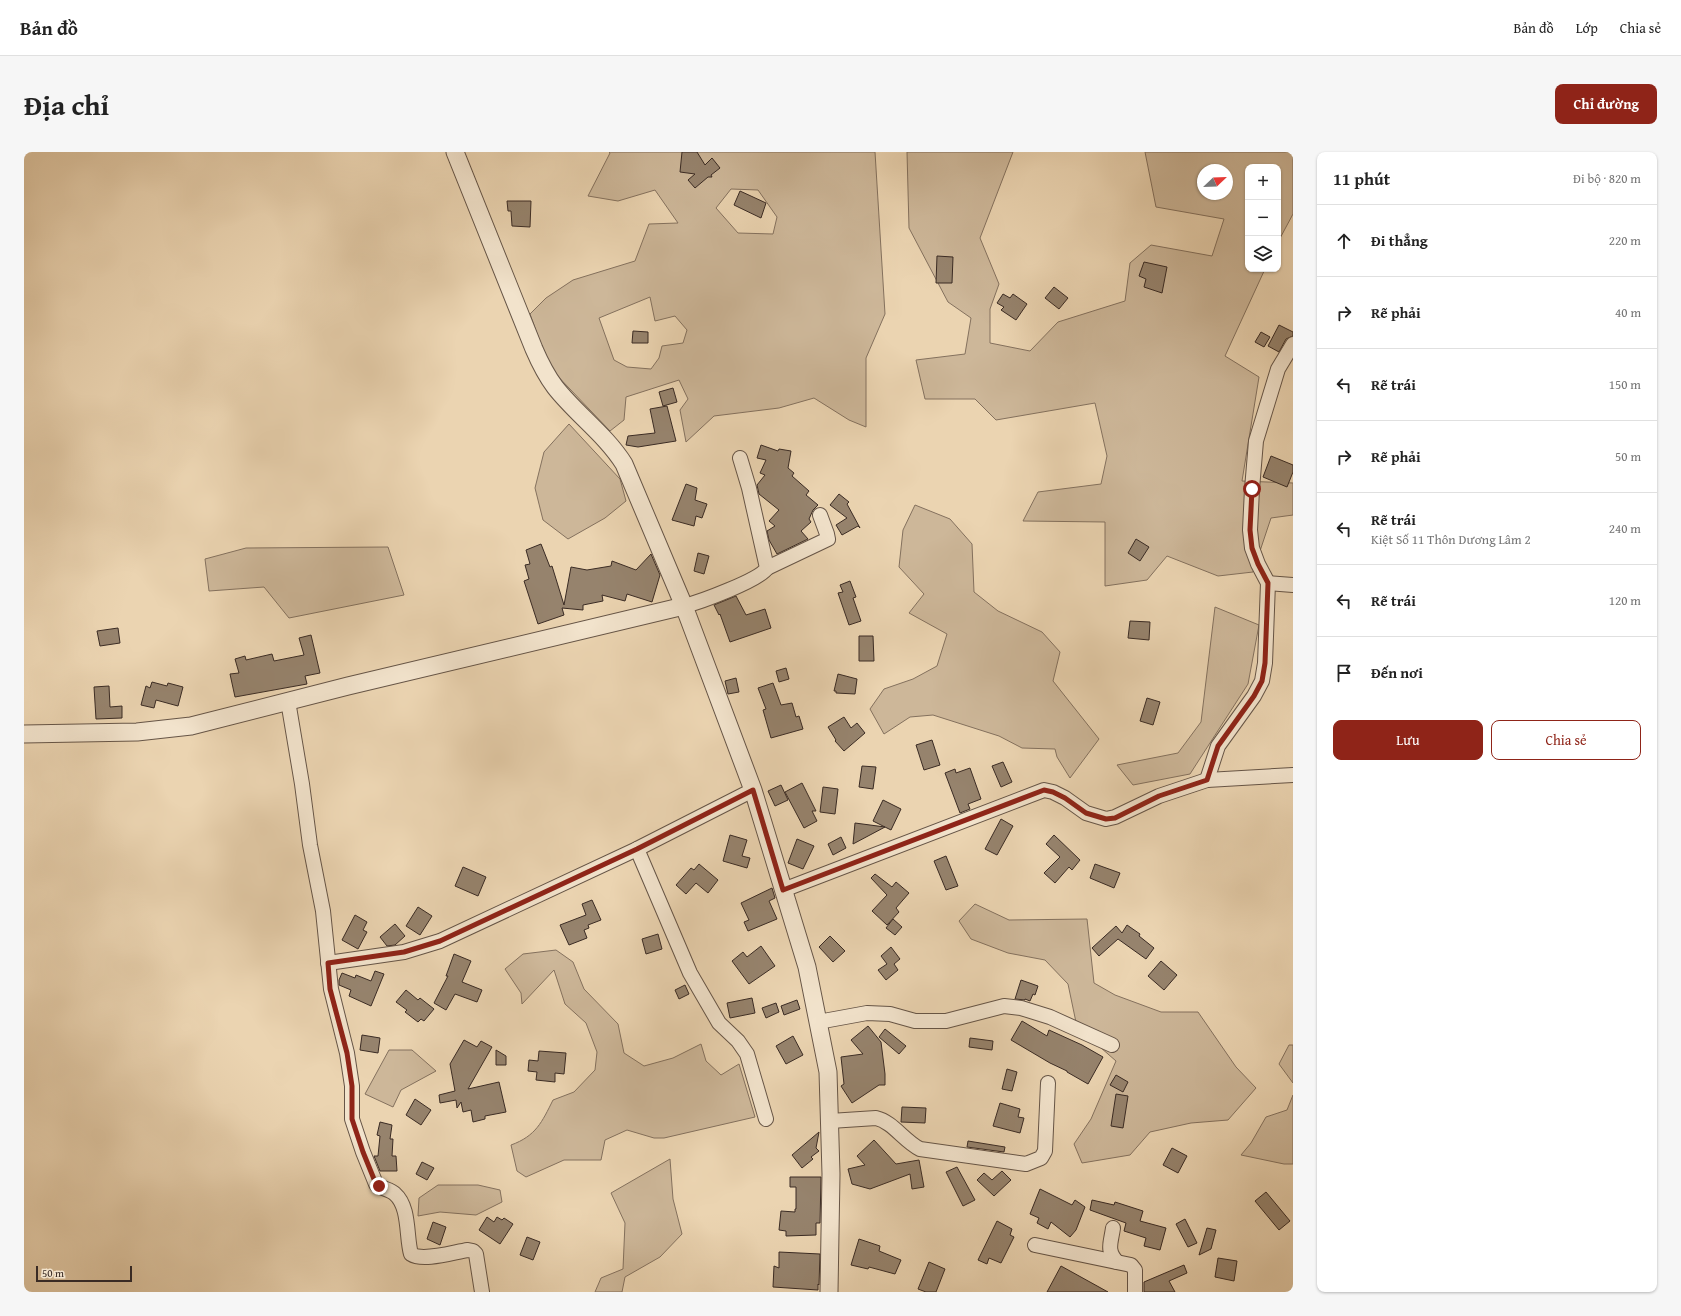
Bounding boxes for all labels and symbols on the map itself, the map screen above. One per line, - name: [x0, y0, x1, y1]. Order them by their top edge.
- north arrow: [1197, 164, 1233, 200]
- route start: [1243, 480, 1261, 498]
- route end: [370, 1177, 388, 1195]
- scale bar: [36, 1264, 132, 1283]

